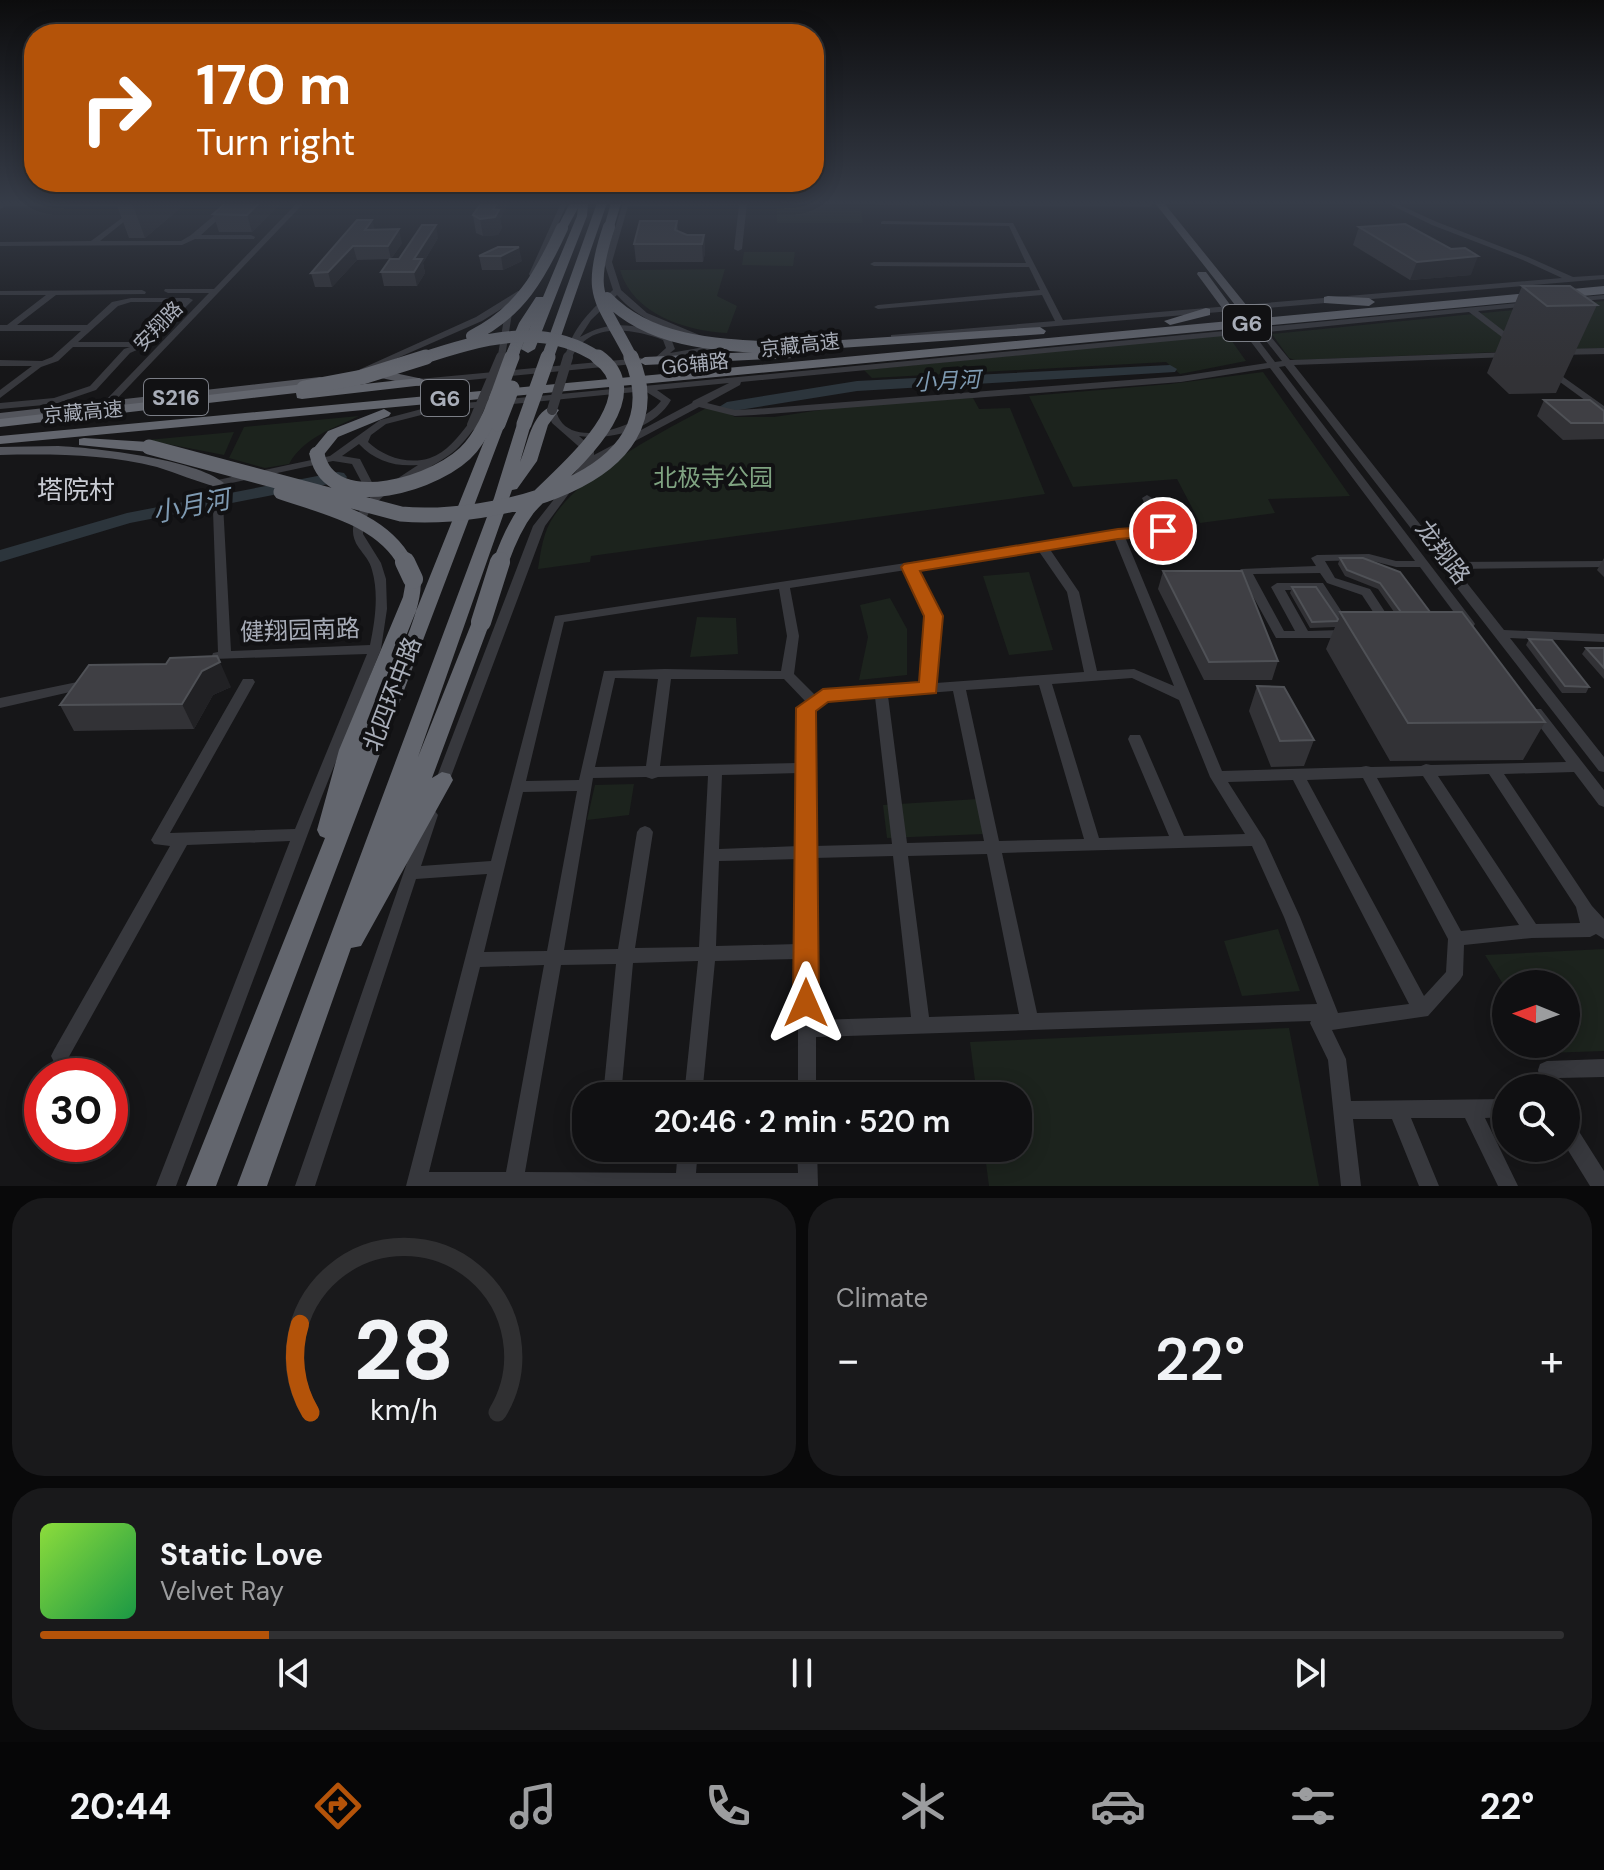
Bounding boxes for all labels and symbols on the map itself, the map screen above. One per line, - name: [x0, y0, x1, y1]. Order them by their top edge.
- street label: 安翔路: [128, 295, 188, 357]
- road number: G6: [1223, 305, 1271, 341]
- street label: 京藏高速: [759, 328, 841, 362]
- street label: G6辅路: [660, 348, 730, 380]
- water label: 小月河: [913, 365, 985, 397]
- road number: S216: [144, 379, 208, 415]
- road number: G6: [421, 380, 469, 416]
- street label: 京藏高速: [42, 396, 124, 428]
- park label: 北极寺公园: [653, 462, 773, 493]
- district label: 塔院村: [37, 473, 115, 507]
- water label: 小月河: [149, 481, 237, 530]
- pin: [1129, 497, 1197, 565]
- street label: 龙翔路: [1409, 514, 1477, 590]
- street label: 健翔园南路: [239, 612, 361, 648]
- street label: 北四环中路: [356, 632, 428, 756]
- position arrow: [764, 961, 848, 1045]
- north arrow: [1492, 970, 1580, 1058]
- speed limit sign: 30: [24, 1058, 128, 1162]

